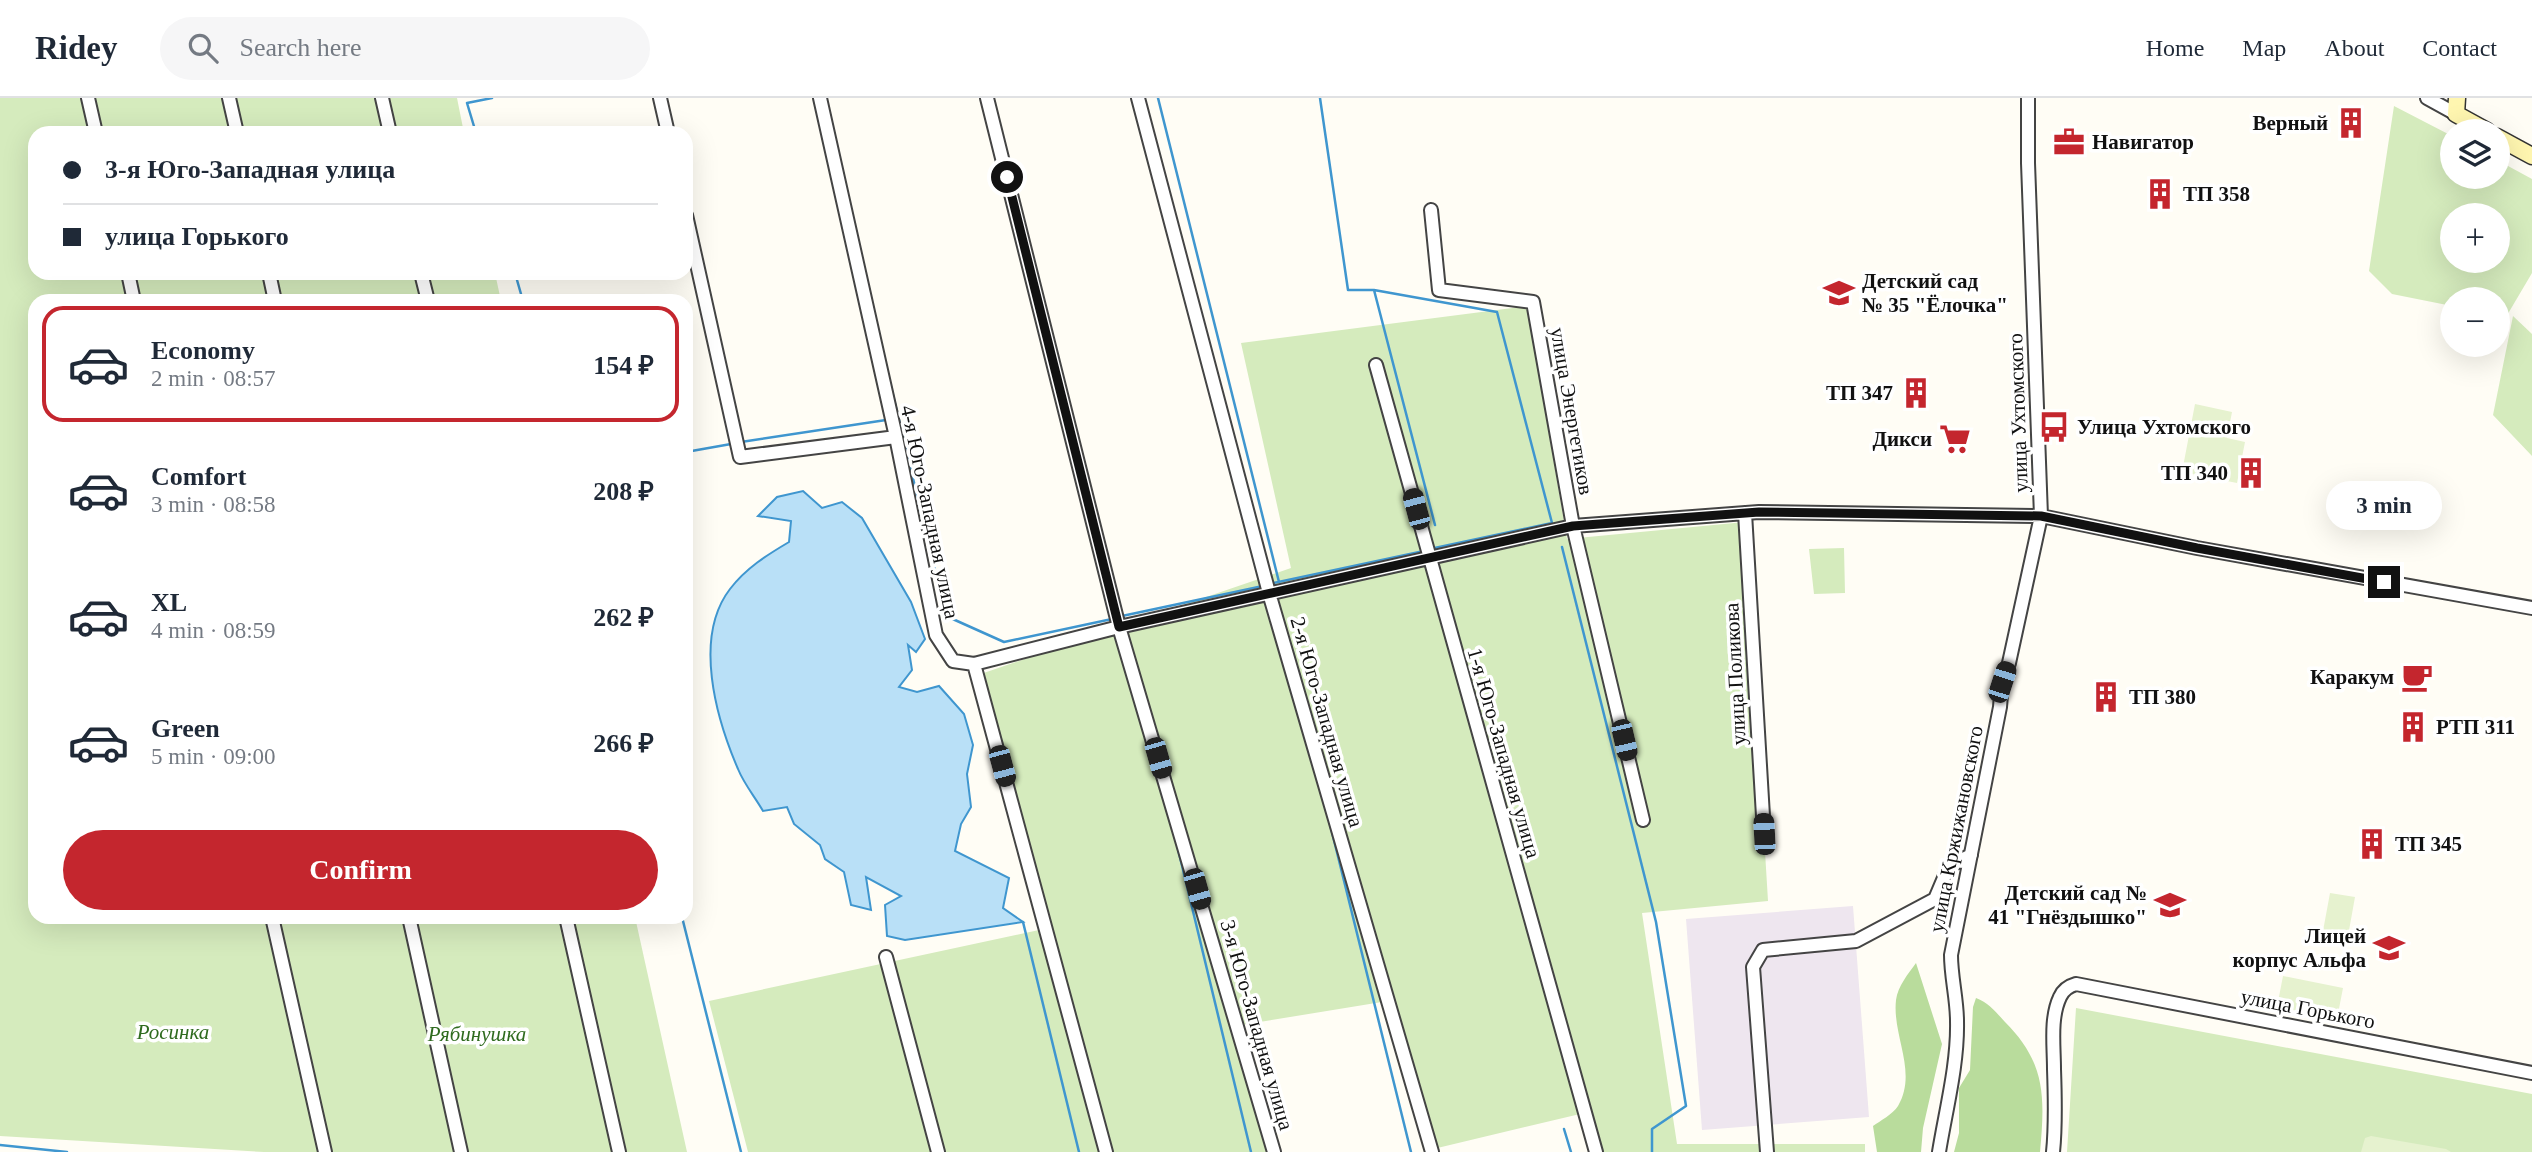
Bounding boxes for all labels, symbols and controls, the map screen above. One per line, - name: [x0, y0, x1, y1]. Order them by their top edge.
- search box: [160, 17, 650, 80]
- icon: search: [184, 29, 222, 67]
- text: Ridey: [35, 30, 118, 66]
- text: Search here: [240, 33, 361, 62]
- text: Home: [2146, 35, 2204, 61]
- text: Map: [2242, 35, 2286, 61]
- text: About: [2324, 35, 2384, 61]
- text: Contact: [2422, 35, 2497, 61]
- building icon: Верный: [2334, 106, 2368, 140]
- place label: Верный: [2252, 111, 2328, 135]
- map controls: [2440, 119, 2510, 357]
- button: layers: [2440, 119, 2510, 189]
- office icon: Навигатор: [2052, 125, 2086, 159]
- place label: Навигатор: [2092, 130, 2194, 154]
- text: 3-я Юго-Западная улица: [105, 155, 395, 184]
- route start: [991, 161, 1023, 193]
- building icon: ТП 358: [2143, 177, 2177, 211]
- place label: ТП 358: [2183, 182, 2250, 206]
- button: +: [2440, 203, 2510, 273]
- text: улица Горького: [105, 222, 289, 251]
- place label: Детский сад № 35 "Ёлочка": [1862, 269, 2008, 317]
- school or university icon: Детский сад № 35 "Ёлочка": [1822, 276, 1856, 310]
- button: −: [2440, 287, 2510, 357]
- street label: улица Энергетиков: [1545, 325, 1599, 497]
- icon: car: [67, 333, 130, 396]
- street label: улица Ухтомского: [2003, 333, 2033, 493]
- text: Economy: [151, 336, 255, 365]
- text: 154 ₽: [593, 351, 654, 380]
- text: 2 min · 08:57: [151, 366, 276, 391]
- building icon: ТП 347: [1899, 376, 1933, 410]
- place label: ТП 347: [1826, 381, 1893, 405]
- street label: 4-я Юго-Западная улица: [896, 403, 965, 622]
- bus stop icon: Улица Ухтомского: [2037, 410, 2071, 444]
- place label: Улица Ухтомского: [2077, 415, 2251, 439]
- supermarket icon: Дикси: [1938, 422, 1972, 456]
- place label: Дикси: [1872, 427, 1932, 451]
- building icon: ТП 340: [2234, 456, 2268, 490]
- icon: car: [67, 459, 130, 522]
- place label: ТП 340: [2161, 461, 2228, 485]
- text: Comfort: [151, 462, 246, 491]
- text: 208 ₽: [593, 477, 654, 506]
- callout: 3 min: [2326, 480, 2442, 530]
- car: [1401, 486, 1432, 532]
- text: 3 min · 08:58: [151, 492, 276, 517]
- text: 3 min: [2356, 493, 2412, 518]
- route end: [2368, 566, 2400, 598]
- icon: car: [67, 585, 130, 648]
- text: XL: [151, 588, 187, 617]
- street label: улица Поликова: [1719, 601, 1751, 746]
- text: 262 ₽: [593, 603, 654, 632]
- street label: 2-я Юго-Западная улица: [1285, 614, 1369, 831]
- text: 4 min · 08:59: [151, 618, 276, 643]
- street label: 1-я Юго-Западная улица: [1462, 645, 1546, 862]
- car: [1986, 659, 2019, 705]
- cafe icon: Каракум: [2400, 660, 2434, 694]
- place label: Каракум: [2310, 665, 2394, 689]
- building icon: ТП 380: [2089, 680, 2123, 714]
- place label: ТП 380: [2129, 685, 2196, 709]
- building icon: РТП 311: [2396, 710, 2430, 744]
- icon: car: [67, 711, 130, 774]
- text: Green: [151, 714, 220, 743]
- place label: РТП 311: [2436, 715, 2515, 739]
- car: [1610, 717, 1639, 763]
- street label: улица Кржижановского: [1924, 724, 1988, 934]
- text: 266 ₽: [593, 729, 654, 758]
- car: [1143, 735, 1174, 781]
- car: [987, 743, 1018, 789]
- text: 5 min · 09:00: [151, 744, 276, 769]
- car: [1753, 812, 1776, 856]
- building icon: ТП 345: [2355, 827, 2389, 861]
- button: Confirm: [63, 830, 658, 910]
- place label: ТП 345: [2395, 832, 2462, 856]
- car: [1182, 866, 1213, 912]
- place label: Детский сад № 41 "Гнёздышко": [1988, 881, 2147, 929]
- school or university icon: Детский сад № 41 "Гнёздышко": [2153, 888, 2187, 922]
- street label: 3-я Юго-Западная улица: [1215, 917, 1299, 1134]
- place label: Лицей корпус Альфа: [2232, 924, 2366, 972]
- school or university icon: Лицей корпус Альфа: [2372, 931, 2406, 965]
- street label: улица Горького: [2239, 984, 2377, 1034]
- park label: Росинка: [136, 1020, 209, 1044]
- park label: Рябинушка: [427, 1022, 526, 1046]

